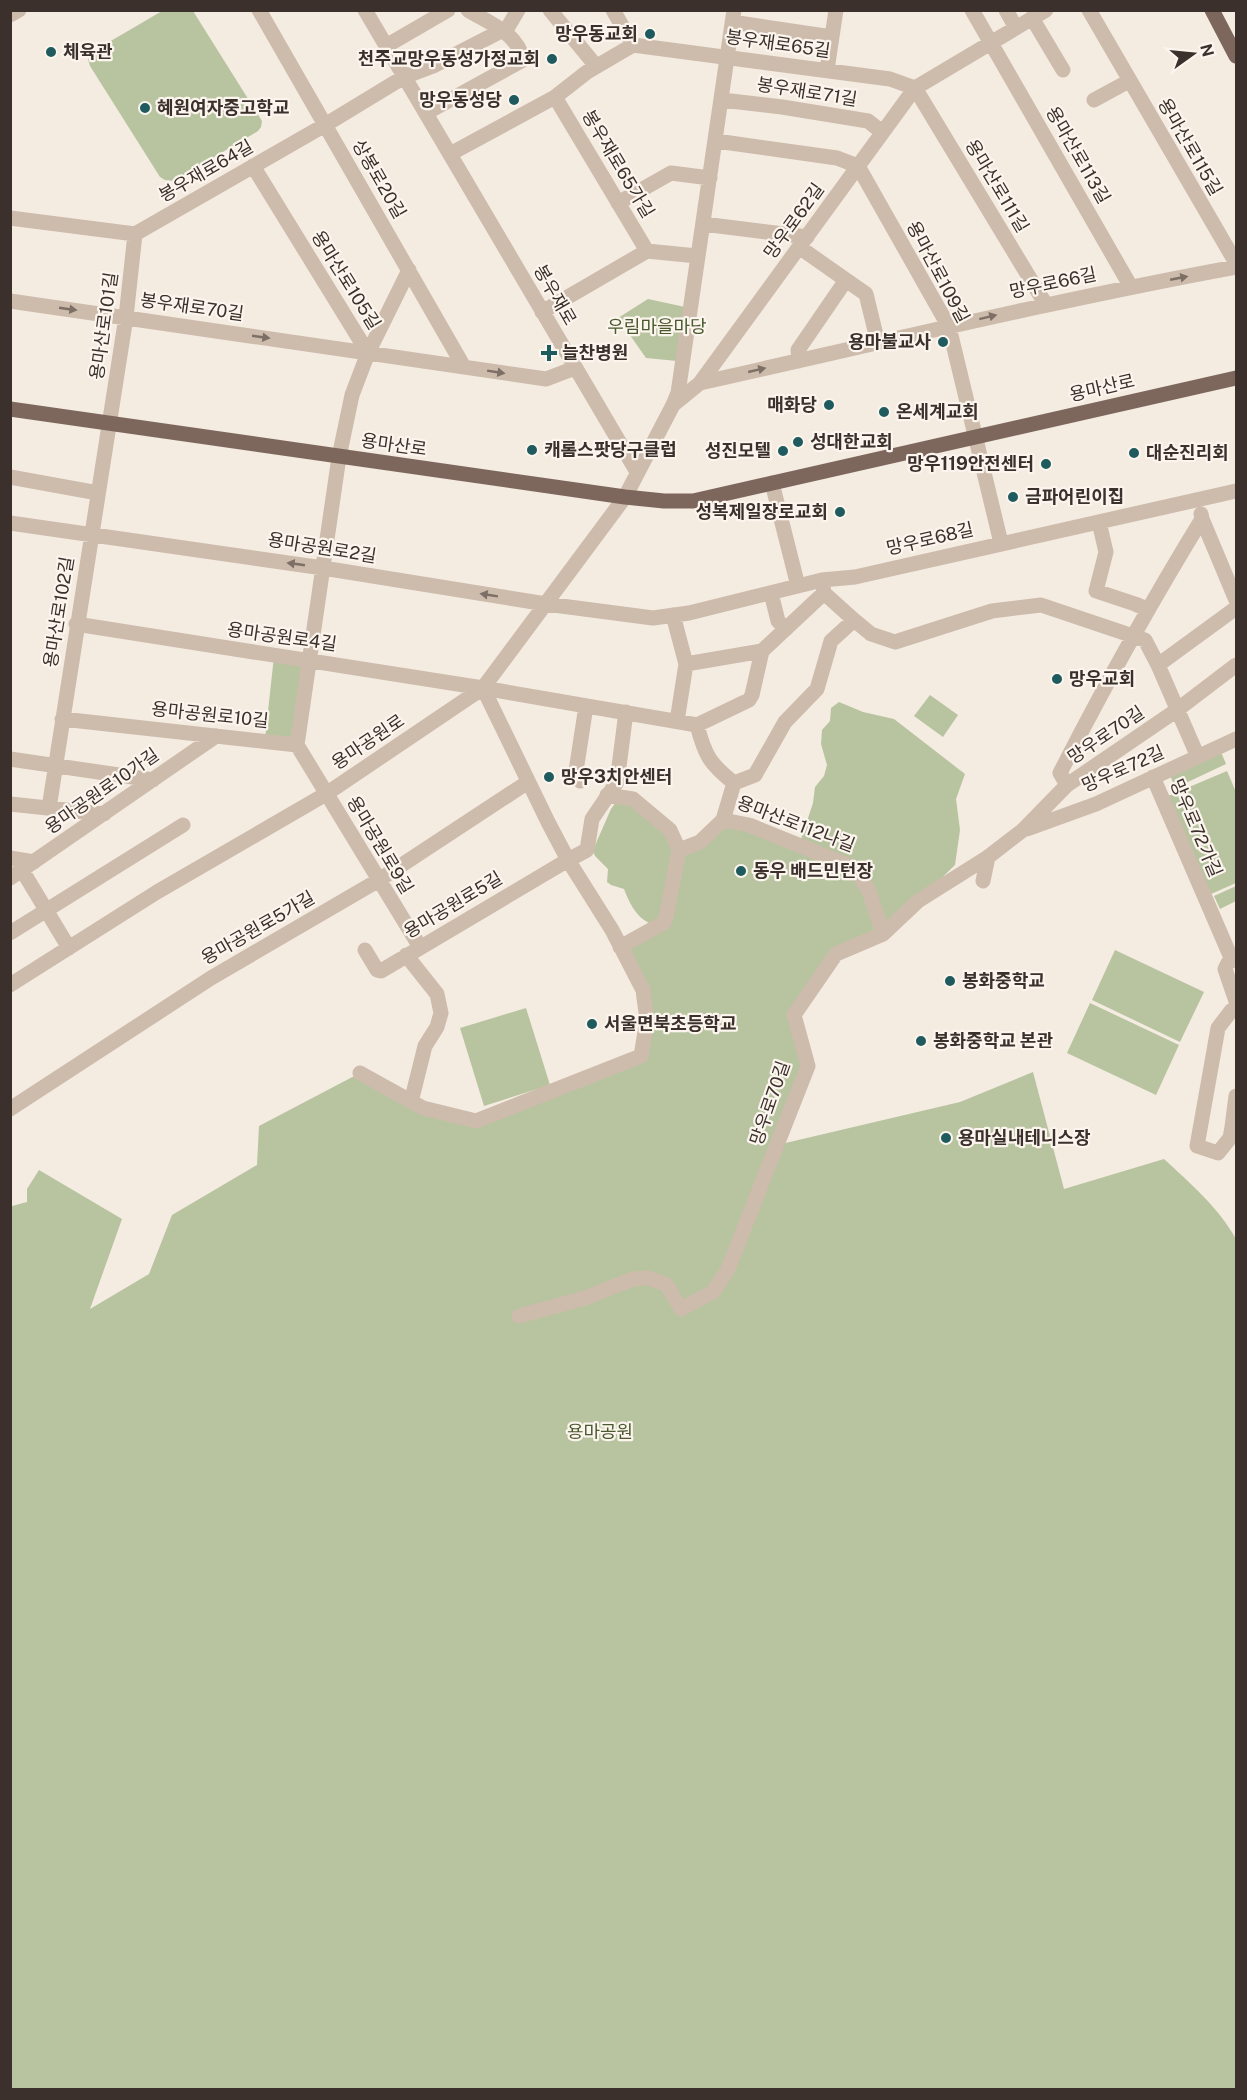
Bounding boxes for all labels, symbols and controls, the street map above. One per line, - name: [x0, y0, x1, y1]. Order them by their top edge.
- place label: 망우동교회: [555, 23, 638, 44]
- north arrow: [1163, 24, 1223, 84]
- street label: 봉우재로65길: [724, 26, 832, 61]
- marker: 망우동교회: [643, 27, 657, 41]
- place label: 체육관: [63, 41, 113, 62]
- text: N: [1196, 42, 1218, 59]
- marker: 체육관: [44, 45, 58, 59]
- place label: 천주교망우동성가정교회: [358, 48, 540, 69]
- marker: 천주교망우동성가정교회: [545, 52, 559, 66]
- street label: 봉우재로71길: [755, 73, 859, 110]
- place label: 망우동성당: [419, 89, 502, 110]
- marker: 망우동성당: [507, 93, 521, 107]
- street label: 용마산로115길: [1154, 94, 1227, 199]
- place label: 혜원여자중고학교: [157, 97, 289, 118]
- marker: 혜원여자중고학교: [138, 101, 152, 115]
- street label: 용마산로113길: [1042, 102, 1115, 207]
- street label: 봉우재로65가길: [578, 106, 659, 221]
- street label: 봉우재로64길: [155, 135, 257, 206]
- street label: 상봉로20길: [348, 135, 411, 222]
- street label: 용마산로111길: [961, 135, 1033, 236]
- street label: 망우로62길: [759, 179, 828, 263]
- street label: 용마산로109길: [903, 217, 974, 326]
- street label: 용마산로105길: [308, 226, 385, 333]
- street label: 봉우재로: [530, 261, 581, 329]
- street label: 망우로66길: [1007, 263, 1098, 302]
- street label: 용마산로101길: [86, 271, 121, 381]
- one-way arrow: [1170, 273, 1189, 282]
- street label: 봉우재로70길: [139, 289, 245, 324]
- one-way arrow: [59, 304, 78, 313]
- one-way arrow: [979, 312, 998, 322]
- park label: 우림마을마당: [607, 316, 707, 337]
- place label: 용마불교사: [848, 331, 931, 352]
- one-way arrow: [252, 333, 271, 342]
- marker: 용마불교사: [936, 335, 950, 349]
- place label: 늘찬병원: [562, 342, 628, 363]
- marker: 늘찬병원: [540, 344, 558, 362]
- one-way arrow: [748, 365, 767, 374]
- one-way arrow: [486, 367, 505, 376]
- street label: 용마산로: [1067, 370, 1137, 405]
- place label: 매화당: [767, 394, 817, 415]
- marker: 매화당: [822, 398, 836, 412]
- place label: 온세계교회: [896, 401, 979, 422]
- marker: 온세계교회: [877, 405, 891, 419]
- street label: 용마산로: [360, 429, 428, 460]
- place label: 성대한교회: [810, 431, 893, 452]
- marker: 성대한교회: [791, 435, 805, 449]
- place label: 캐롬스팟당구클럽: [544, 439, 676, 460]
- place label: 성진모텔: [705, 440, 771, 461]
- place label: 대순진리회: [1146, 442, 1229, 463]
- marker: 캐롬스팟당구클럽: [525, 443, 539, 457]
- marker: 성진모텔: [776, 444, 790, 458]
- marker: 대순진리회: [1127, 446, 1141, 460]
- place label: 망우119안전센터: [907, 453, 1034, 474]
- marker: 망우119안전센터: [1039, 457, 1053, 471]
- place label: 금파어린이집: [1025, 486, 1124, 507]
- marker: 금파어린이집: [1006, 490, 1020, 504]
- place label: 성복제일장로교회: [696, 501, 828, 522]
- marker: 성복제일장로교회: [833, 505, 847, 519]
- street label: 망우로68길: [884, 518, 976, 559]
- street label: 용마공원로2길: [266, 529, 378, 566]
- street label: 용마산로102길: [39, 555, 78, 669]
- one-way arrow: [287, 559, 306, 568]
- one-way arrow: [479, 590, 498, 599]
- street label: 용마공원로4길: [226, 618, 338, 655]
- place label: 망우교회: [1069, 668, 1135, 689]
- marker: 망우교회: [1050, 672, 1064, 686]
- street label: 용마공원로10길: [150, 698, 270, 731]
- street label: 망우로70길: [1063, 701, 1148, 768]
- street label: 용마공원로: [328, 710, 408, 773]
- street label: 망우로72길: [1078, 741, 1167, 796]
- street label: 용마공원로10가길: [41, 743, 163, 838]
- place label: 망우3치안센터: [561, 766, 672, 787]
- marker: 망우3치안센터: [542, 770, 556, 784]
- street label: 망우로72가길: [1166, 776, 1227, 880]
- street label: 용마산로112나길: [734, 791, 858, 856]
- street label: 용마공원로9길: [343, 792, 418, 898]
- place label: 동우 배드민턴장: [753, 860, 873, 881]
- marker: 동우 배드민턴장: [734, 864, 748, 878]
- street label: 용마공원로5길: [400, 867, 506, 942]
- street label: 용마공원로5가길: [197, 887, 318, 969]
- place label: 봉화중학교: [962, 970, 1045, 991]
- marker: 봉화중학교: [943, 974, 957, 988]
- place label: 서울면북초등학교: [604, 1013, 736, 1034]
- marker: 서울면북초등학교: [585, 1017, 599, 1031]
- place label: 봉화중학교 본관: [933, 1030, 1053, 1051]
- marker: 봉화중학교 본관: [914, 1034, 928, 1048]
- street label: 망우로70길: [745, 1058, 794, 1148]
- place label: 용마실내테니스장: [958, 1127, 1091, 1148]
- marker: 용마실내테니스장: [939, 1131, 953, 1145]
- park label: 용마공원: [567, 1421, 633, 1442]

